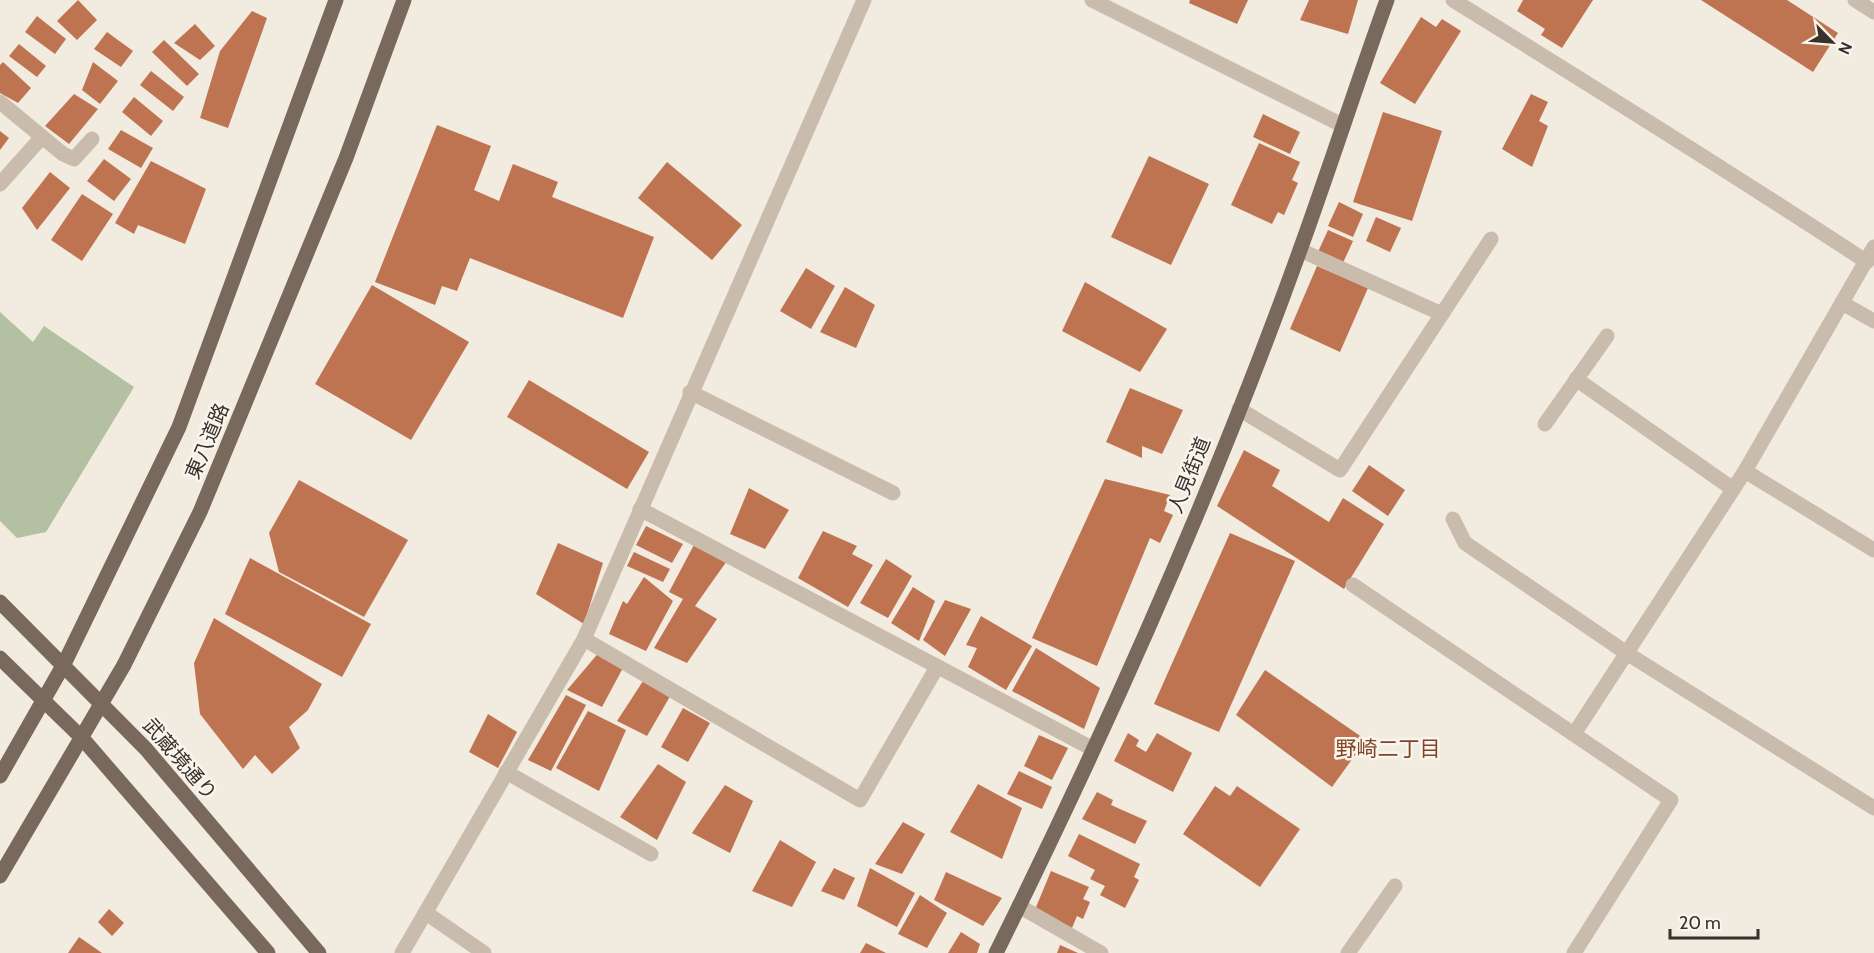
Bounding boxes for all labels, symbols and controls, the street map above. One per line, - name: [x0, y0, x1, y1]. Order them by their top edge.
- north arrow: [1802, 12, 1862, 72]
- text: N: [1834, 39, 1856, 57]
- street label: 東八道路: [180, 399, 234, 483]
- street label: 人見街道: [1163, 433, 1215, 517]
- street label: 武蔵境通り: [138, 713, 222, 805]
- district label: 野崎二丁目: [1336, 736, 1441, 761]
- scale bar: [1670, 902, 1758, 940]
- text: 20 m: [1679, 912, 1721, 934]

